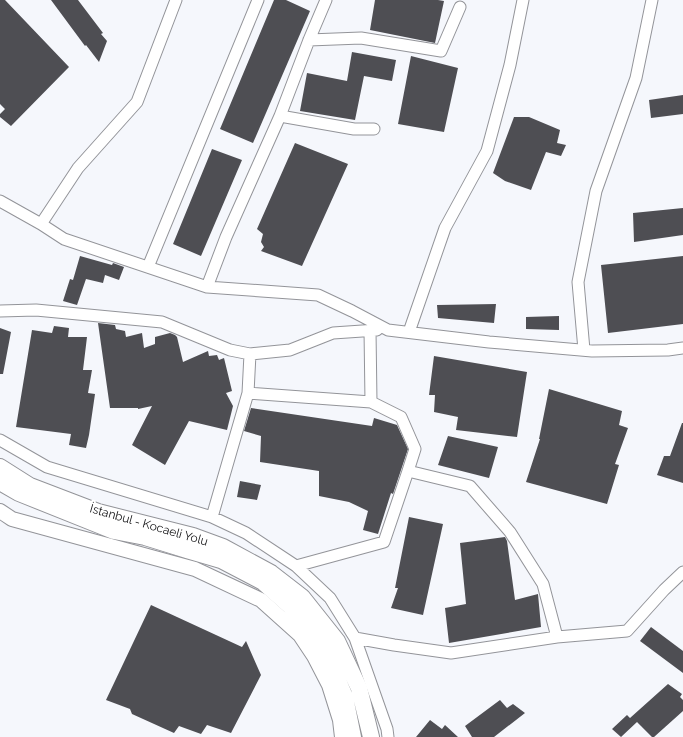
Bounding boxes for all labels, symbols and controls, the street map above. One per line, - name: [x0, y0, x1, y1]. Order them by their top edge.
- street label: İstanbul - Kocaeli Yolu: [88, 501, 210, 549]

